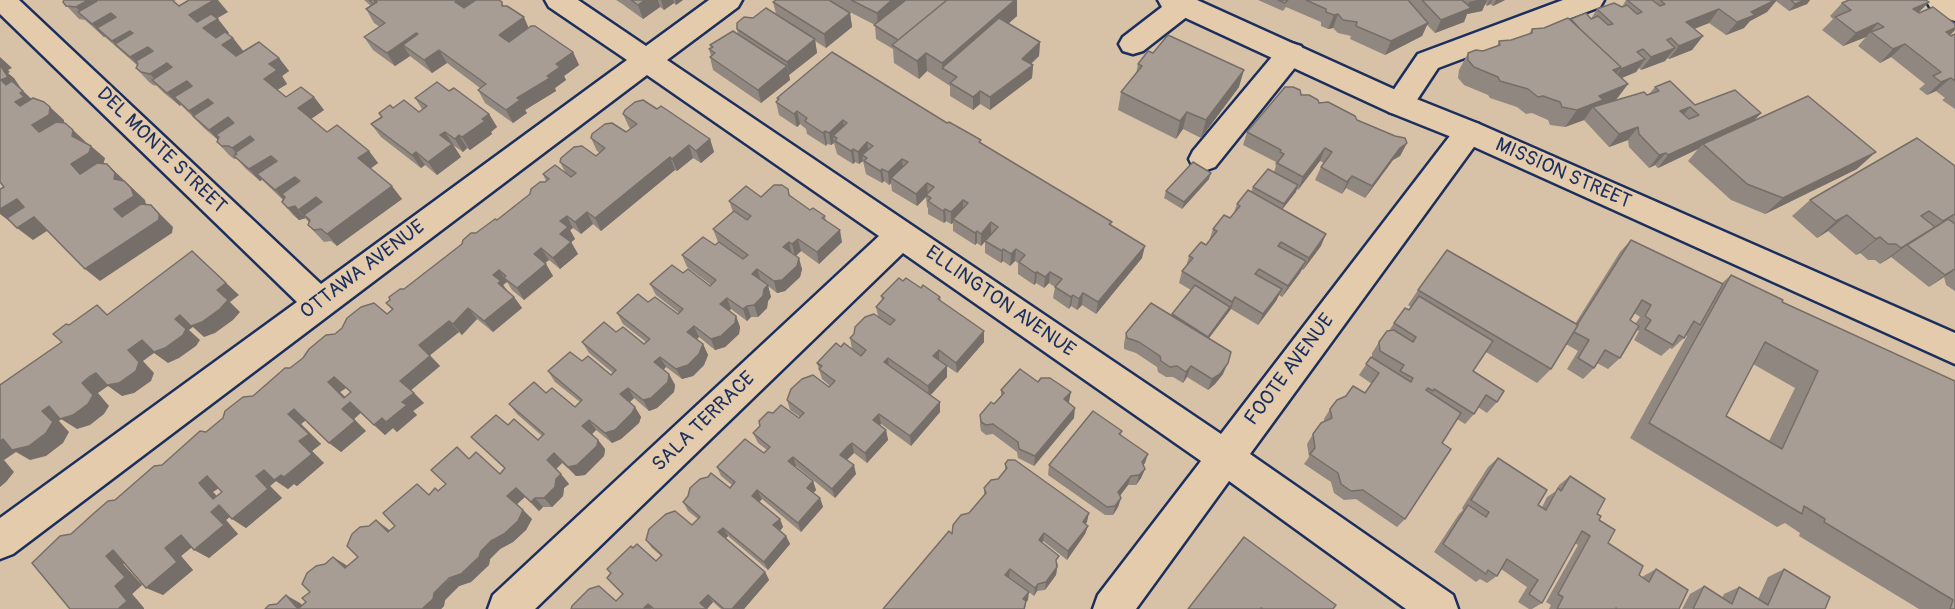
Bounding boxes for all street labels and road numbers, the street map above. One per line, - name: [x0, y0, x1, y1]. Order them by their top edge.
- street label: DEL MONTE STREET: [91, 83, 231, 219]
- street label: MISSION STREET: [1492, 133, 1634, 215]
- street label: OTTAWA AVENUE: [296, 215, 430, 325]
- street label: ELLINGTON AVENUE: [920, 241, 1080, 363]
- street label: FOOTE AVENUE: [1240, 309, 1340, 431]
- street label: SALA TERRACE: [648, 367, 760, 477]

